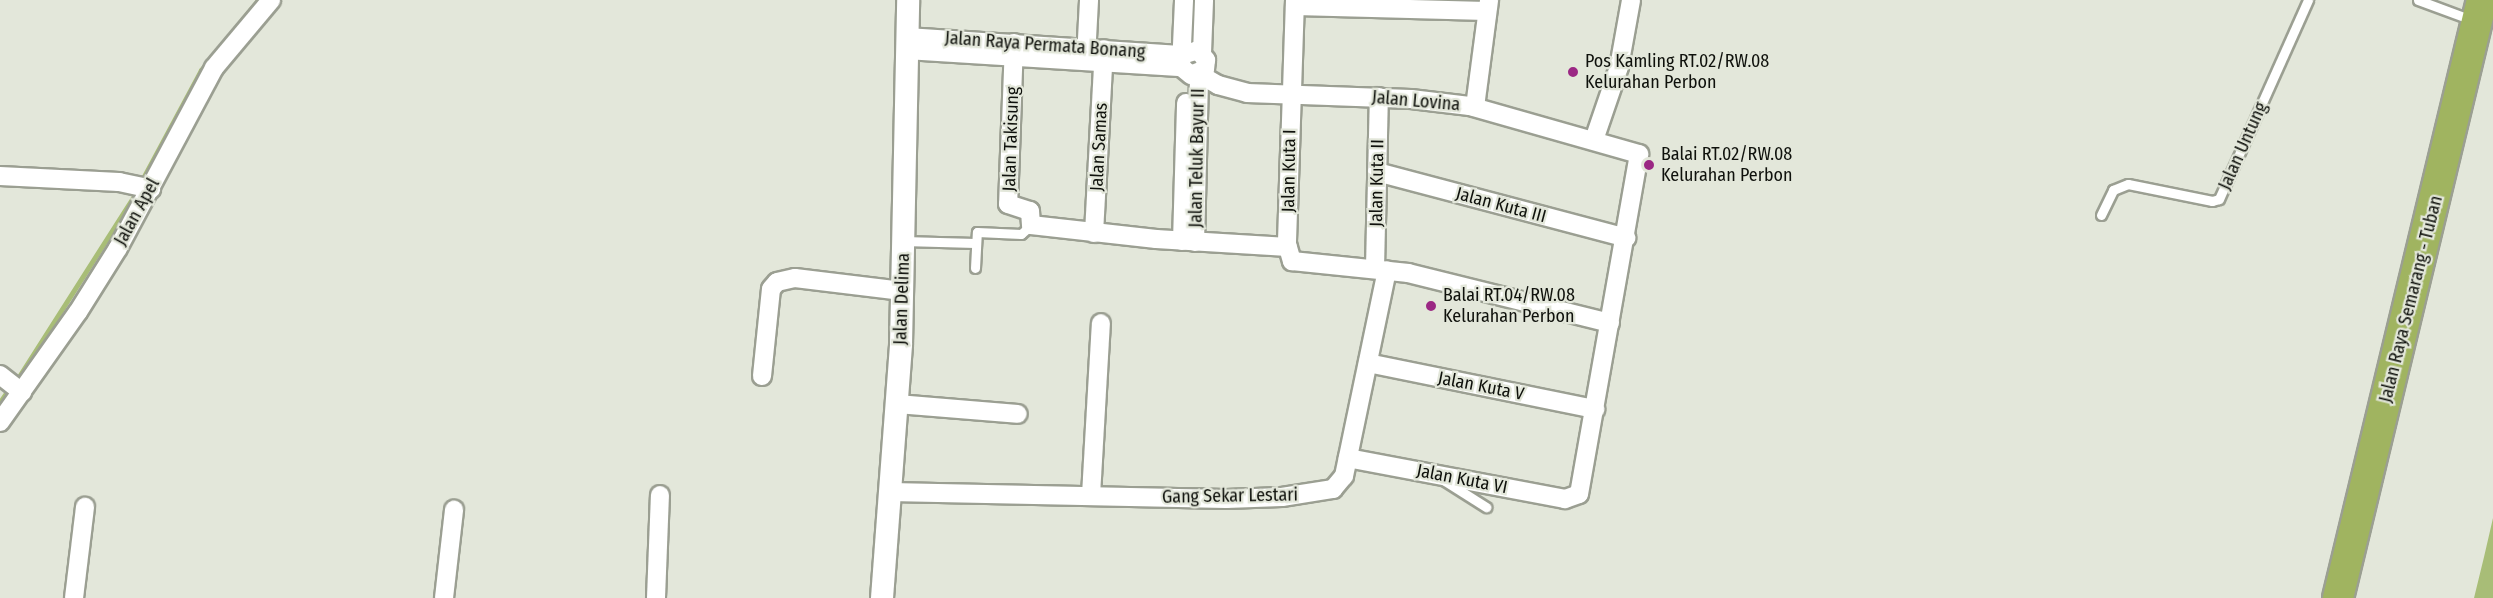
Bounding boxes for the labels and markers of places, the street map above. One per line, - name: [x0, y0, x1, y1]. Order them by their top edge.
- place label: Pos Kamling RT.02/RW.08 Kelurahan Perbon: [1585, 51, 1769, 94]
- marker: Pos Kamling RT.02/RW.08 Kelurahan Perbon: [1566, 65, 1580, 79]
- place label: Balai RT.02/RW.08 Kelurahan Perbon: [1661, 144, 1792, 186]
- marker: Balai RT.02/RW.08 Kelurahan Perbon: [1642, 158, 1656, 172]
- place label: Balai RT.04/RW.08 Kelurahan Perbon: [1443, 285, 1575, 328]
- marker: Balai RT.04/RW.08 Kelurahan Perbon: [1424, 299, 1438, 313]

